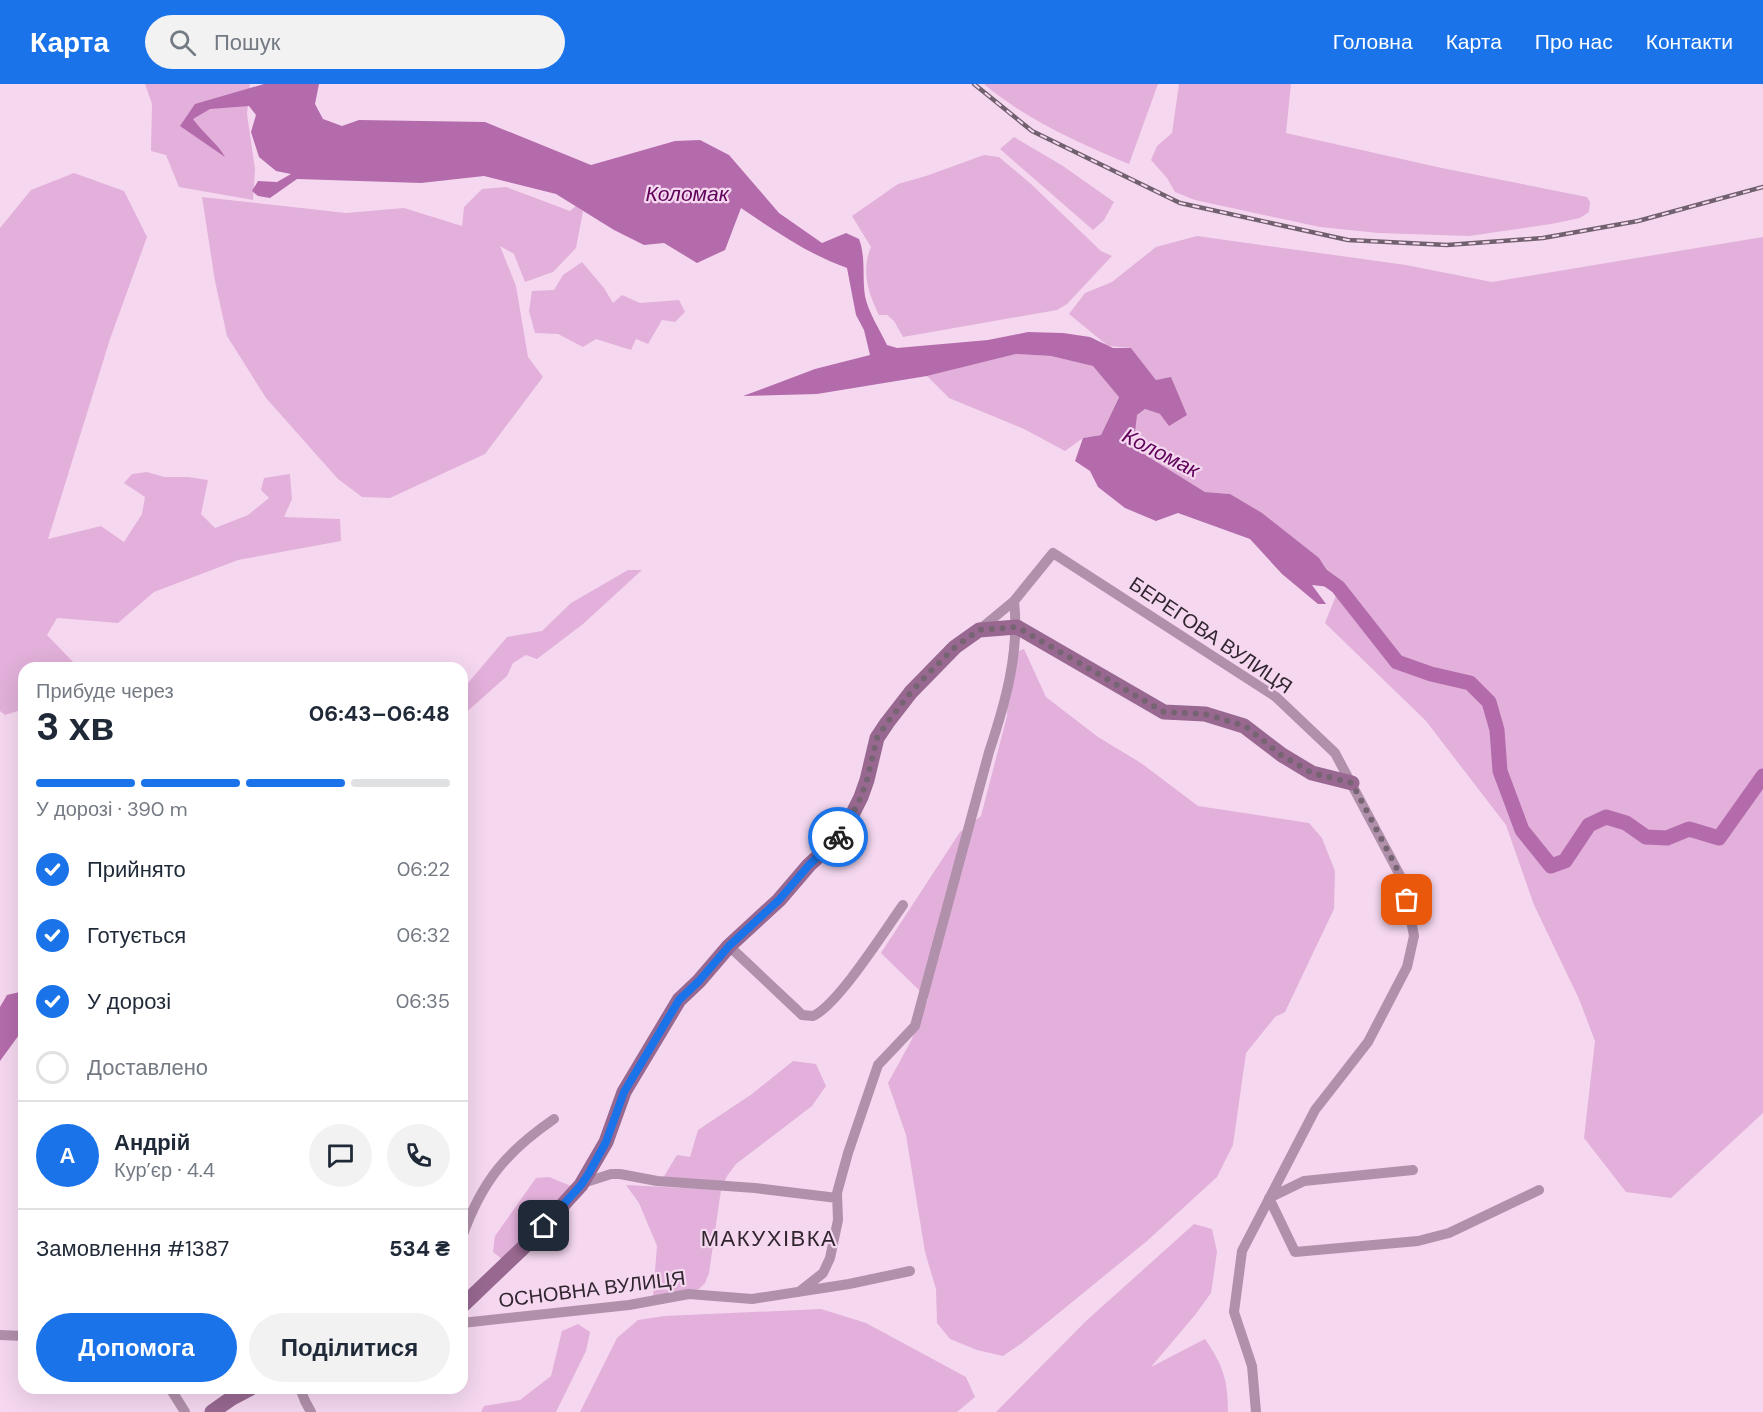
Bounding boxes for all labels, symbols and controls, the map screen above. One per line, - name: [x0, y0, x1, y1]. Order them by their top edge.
- search box: [145, 15, 565, 69]
- text: Карта: [30, 24, 109, 61]
- icon: search: [166, 26, 199, 59]
- text: Пошук: [214, 28, 280, 57]
- text: Головна: [1333, 28, 1413, 56]
- text: Карта: [1446, 28, 1502, 56]
- text: Про нас: [1535, 28, 1613, 56]
- text: Контакти: [1646, 28, 1733, 56]
- water label: Коломак: [645, 180, 730, 208]
- water label: Коломак: [1118, 422, 1205, 485]
- street label: БЕРЕГОВА ВУЛИЦЯ: [1124, 571, 1298, 699]
- text: Прибуде через: [36, 678, 174, 704]
- text: 06:43–06:48: [309, 699, 450, 728]
- text: 3 хв: [36, 701, 114, 752]
- text: У дорозі · 390 m: [36, 796, 188, 822]
- courier: [808, 807, 868, 867]
- icon: bike: [822, 821, 855, 854]
- icon: check: [36, 853, 69, 886]
- text: Прийнято: [87, 855, 186, 884]
- text: 06:22: [397, 856, 450, 882]
- pin: [1381, 874, 1432, 925]
- icon: bag: [1390, 883, 1423, 916]
- icon: check: [36, 919, 69, 952]
- text: Готується: [87, 921, 186, 950]
- text: 06:32: [396, 922, 450, 948]
- icon: check: [36, 985, 69, 1018]
- text: У дорозі: [87, 987, 171, 1016]
- text: 06:35: [396, 988, 450, 1014]
- text: Доставлено: [87, 1053, 208, 1082]
- button: chat: [309, 1124, 372, 1187]
- button: phone: [387, 1124, 450, 1187]
- text: Андрій: [114, 1128, 190, 1157]
- text: А: [60, 1141, 75, 1170]
- text: Кур’єр · 4.4: [114, 1157, 215, 1183]
- pin: [518, 1200, 569, 1251]
- icon: home: [527, 1209, 560, 1242]
- district label: МАКУХІВКА: [701, 1224, 837, 1253]
- text: Замовлення #1387: [36, 1234, 229, 1263]
- text: 534 ₴: [389, 1234, 450, 1263]
- street label: ОСНОВНА ВУЛИЦЯ: [497, 1265, 687, 1313]
- button: Допомога: [36, 1313, 237, 1382]
- button: Поділитися: [249, 1313, 450, 1382]

